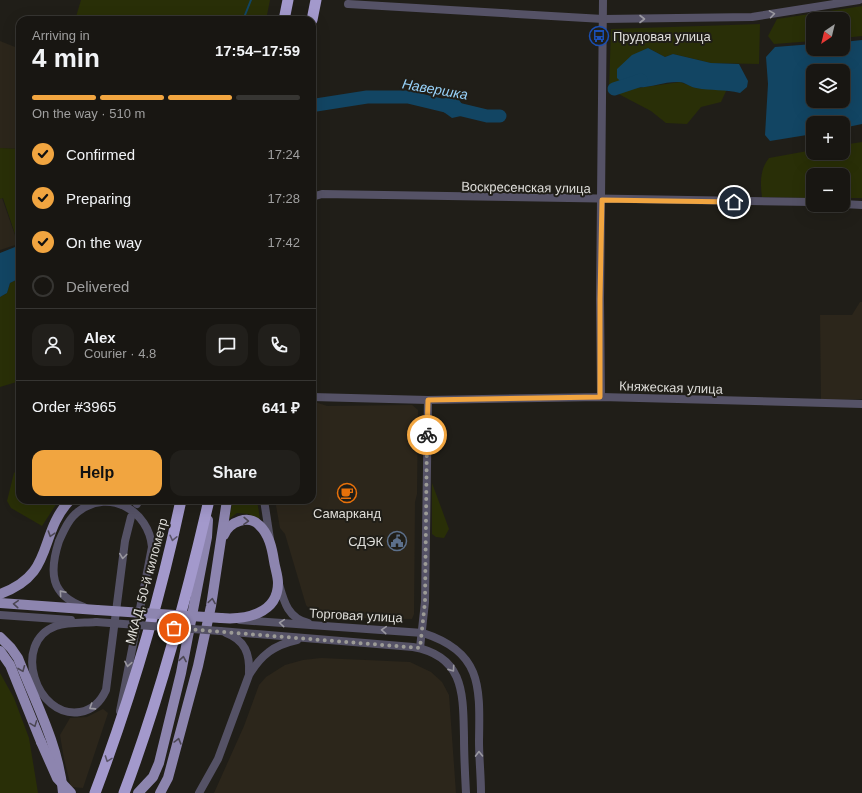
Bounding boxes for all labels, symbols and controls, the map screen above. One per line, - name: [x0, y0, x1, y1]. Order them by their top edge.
- one-way arrow: [769, 10, 775, 19]
- north arrow: [806, 12, 850, 56]
- map controls: [806, 12, 850, 212]
- one-way arrow: [639, 15, 645, 23]
- bus stop icon: Прудовая улица: [588, 25, 610, 47]
- text: Arriving in: [32, 28, 90, 43]
- place label: Прудовая улица: [613, 29, 711, 44]
- text: 17:54–17:59: [215, 42, 300, 59]
- text: 4 min: [32, 43, 100, 73]
- button: layers: [806, 64, 850, 108]
- water label: Навершка: [401, 75, 469, 103]
- text: On the way · 510 m: [32, 106, 145, 121]
- button: +: [806, 116, 850, 160]
- icon: check: [32, 143, 54, 165]
- text: Confirmed: [66, 146, 135, 163]
- text: 17:24: [267, 147, 300, 162]
- button: −: [806, 168, 850, 212]
- street label: Воскресенская улица: [461, 179, 592, 196]
- pin: [717, 185, 751, 219]
- icon: check: [32, 187, 54, 209]
- text: Preparing: [66, 190, 131, 207]
- text: 17:28: [267, 191, 300, 206]
- icon: home: [723, 191, 745, 213]
- icon: check: [32, 231, 54, 253]
- text: On the way: [66, 234, 142, 251]
- text: 17:42: [267, 235, 300, 250]
- text: Delivered: [66, 278, 129, 295]
- button: person: [32, 324, 74, 366]
- button: chat: [206, 324, 248, 366]
- button: phone: [258, 324, 300, 366]
- text: Alex: [84, 329, 116, 346]
- text: Courier · 4.8: [84, 346, 156, 361]
- street label: Княжеская улица: [619, 378, 724, 397]
- text: Order #3965: [32, 398, 116, 415]
- text: 641 ₽: [262, 399, 300, 416]
- courier: [407, 415, 447, 455]
- icon: bike: [416, 424, 438, 446]
- button: Help: [32, 450, 162, 496]
- button: Share: [170, 450, 300, 496]
- cafe icon: Самарканд: [336, 482, 358, 504]
- place label: Самарканд: [313, 506, 381, 521]
- street label: МКАД, 50-й километр: [122, 516, 171, 646]
- one-way arrow: [243, 517, 249, 525]
- one-way arrow: [48, 530, 56, 537]
- public building icon: СДЭК: [386, 530, 408, 552]
- place label: СДЭК: [348, 534, 383, 549]
- one-way arrow: [169, 535, 177, 541]
- one-way arrow: [119, 552, 128, 559]
- one-way arrow: [60, 591, 67, 598]
- one-way arrow: [207, 598, 216, 604]
- one-way arrow: [13, 600, 19, 609]
- street label: Торговая улица: [309, 606, 404, 625]
- pin: [157, 611, 191, 645]
- icon: bag: [163, 617, 185, 639]
- one-way arrow: [279, 619, 285, 628]
- one-way arrow: [381, 625, 387, 634]
- one-way arrow: [179, 656, 187, 662]
- one-way arrow: [124, 661, 133, 667]
- one-way arrow: [17, 664, 25, 672]
- one-way arrow: [447, 665, 455, 672]
- one-way arrow: [89, 702, 96, 709]
- one-way arrow: [29, 720, 37, 727]
- one-way arrow: [173, 737, 182, 744]
- one-way arrow: [475, 751, 483, 757]
- one-way arrow: [104, 756, 112, 763]

